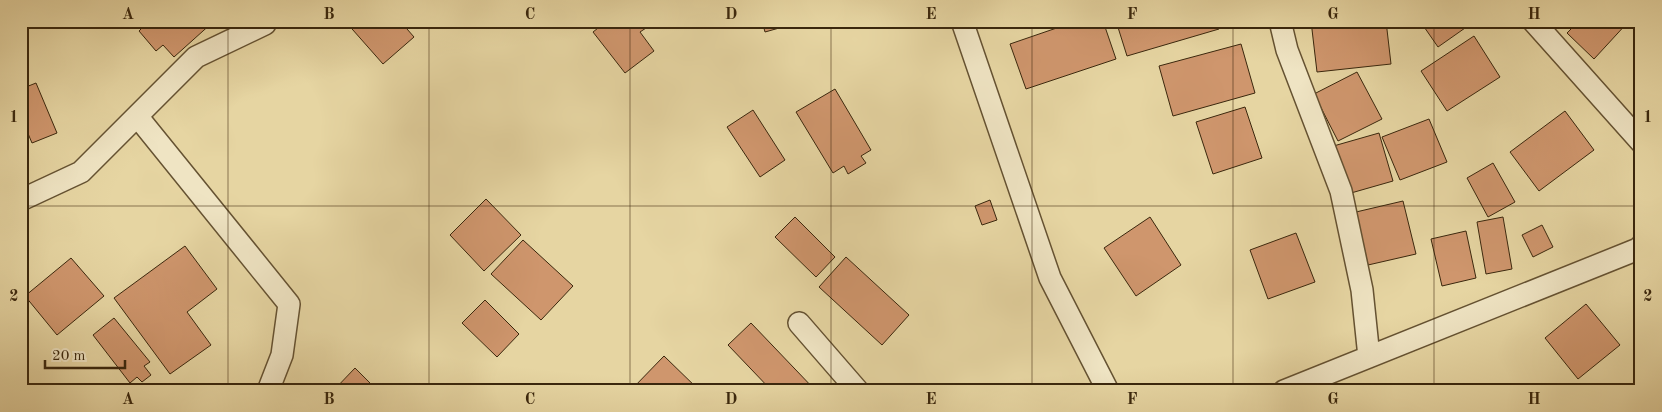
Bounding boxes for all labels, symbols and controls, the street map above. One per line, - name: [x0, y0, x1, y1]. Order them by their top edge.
- text: A: [122, 7, 134, 23]
- text: B: [323, 7, 335, 23]
- text: C: [525, 7, 535, 23]
- text: D: [725, 7, 737, 23]
- text: E: [925, 7, 937, 23]
- text: F: [1127, 7, 1138, 23]
- text: G: [1327, 7, 1339, 23]
- text: H: [1527, 7, 1541, 23]
- text: 1: [9, 110, 19, 126]
- text: 1: [1643, 110, 1653, 126]
- text: 2: [9, 289, 19, 305]
- text: 2: [1643, 289, 1653, 305]
- scale bar: [45, 337, 125, 369]
- text: 20 m: [52, 349, 86, 364]
- text: A: [122, 392, 134, 408]
- text: B: [323, 392, 335, 408]
- text: C: [525, 392, 535, 408]
- text: D: [725, 392, 737, 408]
- text: E: [925, 392, 937, 408]
- text: F: [1127, 392, 1138, 408]
- text: G: [1327, 392, 1339, 408]
- text: H: [1527, 392, 1541, 408]

